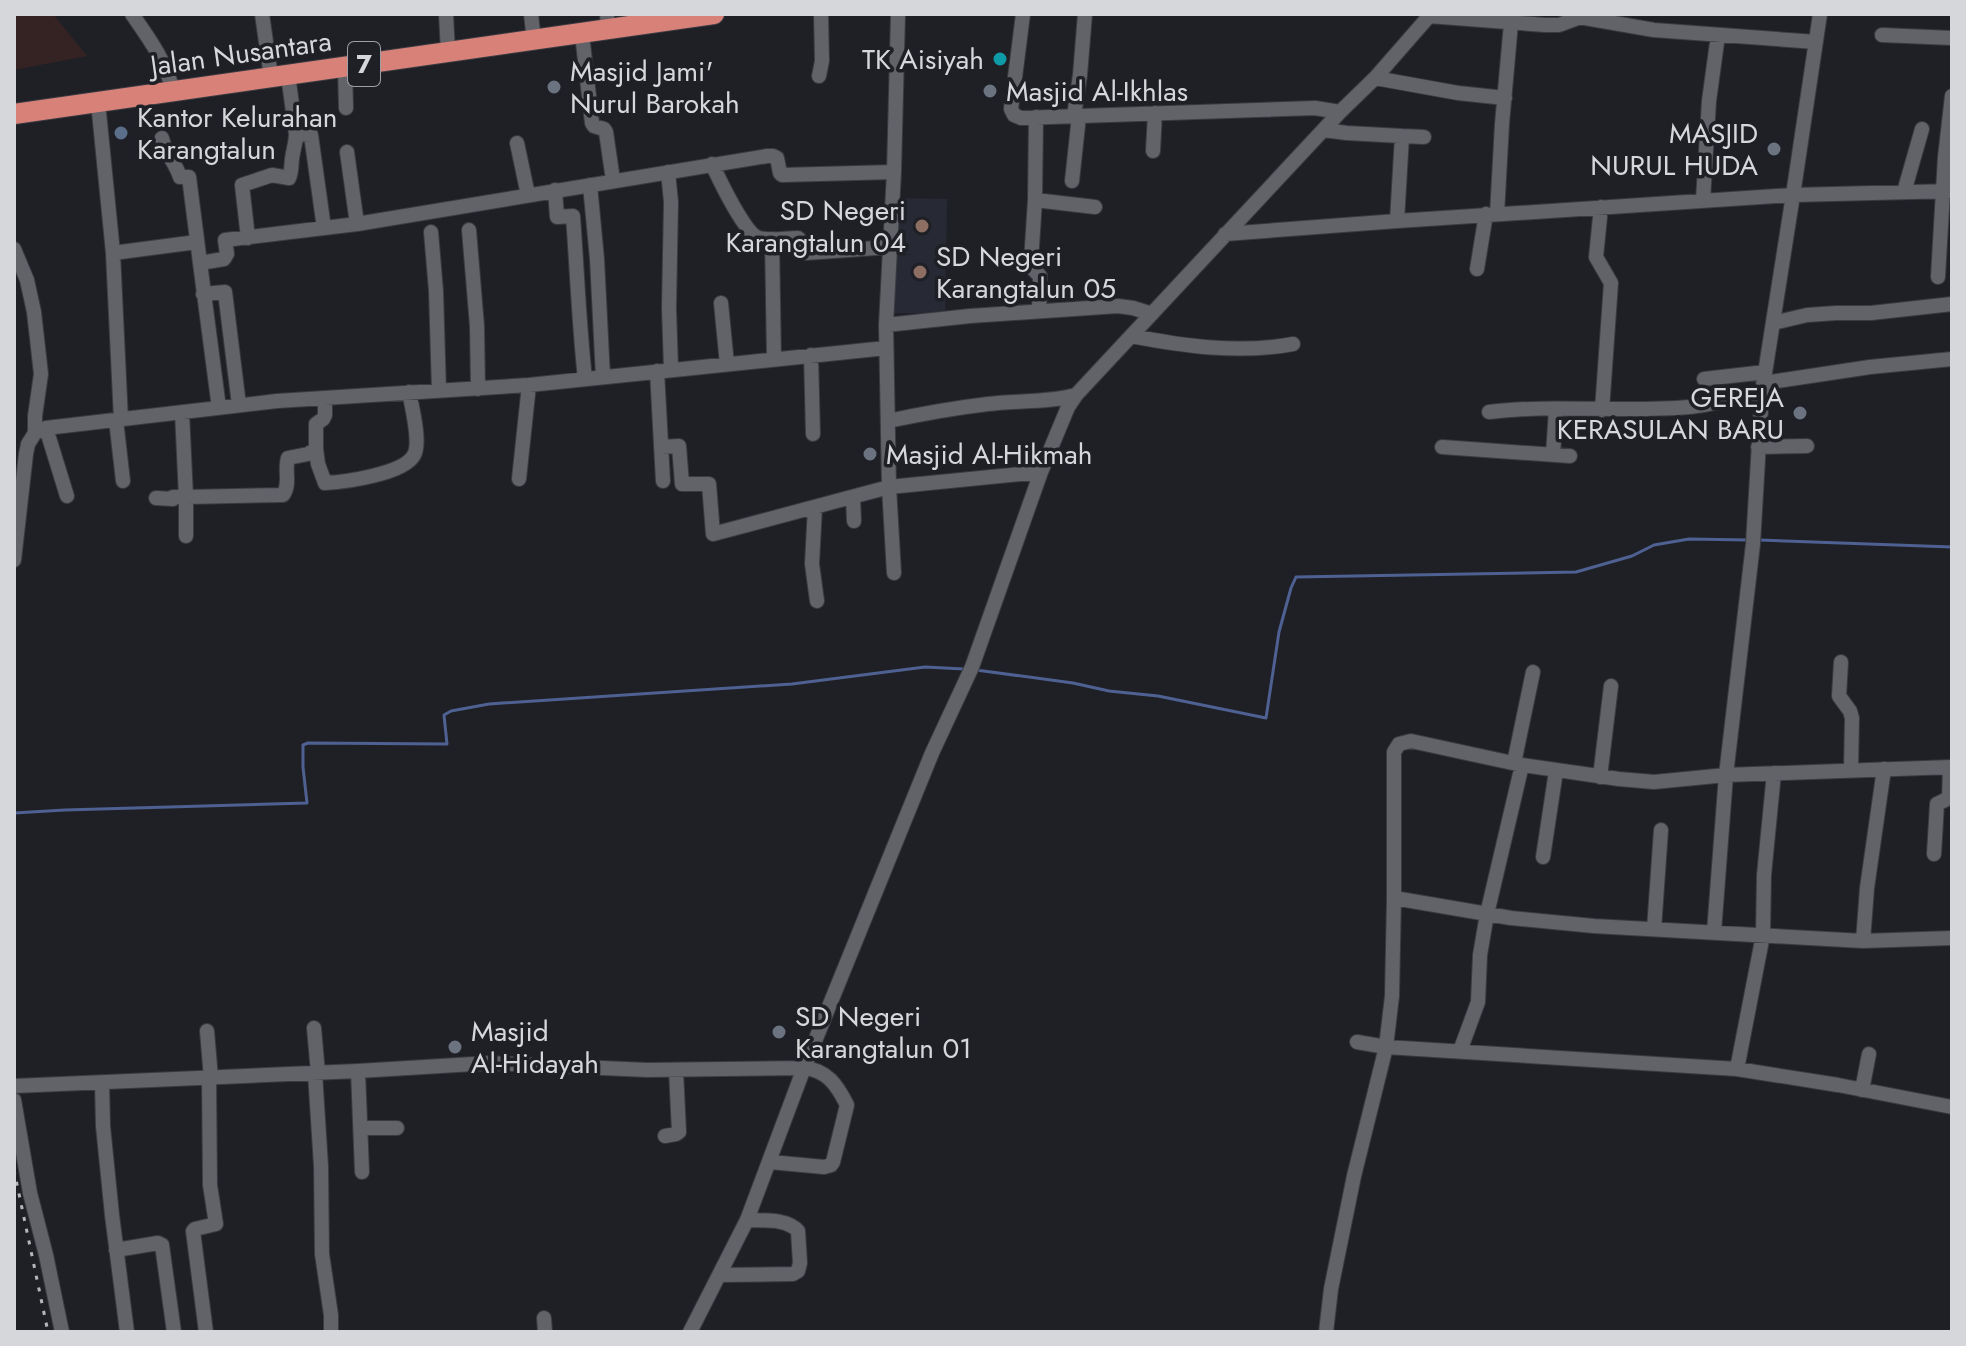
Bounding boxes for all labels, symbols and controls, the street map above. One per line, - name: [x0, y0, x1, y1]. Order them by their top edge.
- street label: Jalan Nusantara: [144, 21, 334, 87]
- place label: TK Aisiyah: [862, 39, 984, 80]
- road number: 7: [348, 42, 380, 86]
- marker: TK Aisiyah: [991, 50, 1009, 68]
- place label: Masjid Jami' Nurul Barokah: [570, 51, 740, 124]
- place label: Masjid Al-Ikhlas: [1006, 71, 1188, 112]
- marker: Masjid Jami' Nurul Barokah: [545, 78, 563, 96]
- marker: Masjid Al-Ikhlas: [981, 82, 999, 100]
- place label: Kantor Kelurahan Karangtalun: [137, 97, 337, 170]
- place label: MASJID NURUL HUDA: [1590, 113, 1759, 186]
- marker: Kantor Kelurahan Karangtalun: [112, 124, 130, 142]
- marker: MASJID NURUL HUDA: [1765, 140, 1783, 158]
- place label: SD Negeri Karangtalun 04: [725, 190, 906, 263]
- marker: SD Negeri Karangtalun 04: [913, 217, 931, 235]
- place label: SD Negeri Karangtalun 05: [936, 236, 1116, 309]
- marker: SD Negeri Karangtalun 05: [911, 263, 929, 281]
- place label: GEREJA KERASULAN BARU: [1557, 377, 1785, 450]
- marker: GEREJA KERASULAN BARU: [1791, 404, 1809, 422]
- place label: Masjid Al-Hikmah: [886, 434, 1093, 475]
- marker: Masjid Al-Hikmah: [861, 445, 879, 463]
- place label: SD Negeri Karangtalun 01: [795, 996, 972, 1069]
- place label: Masjid Al-Hidayah: [471, 1011, 599, 1084]
- marker: SD Negeri Karangtalun 01: [770, 1023, 788, 1041]
- marker: Masjid Al-Hidayah: [446, 1038, 464, 1056]

